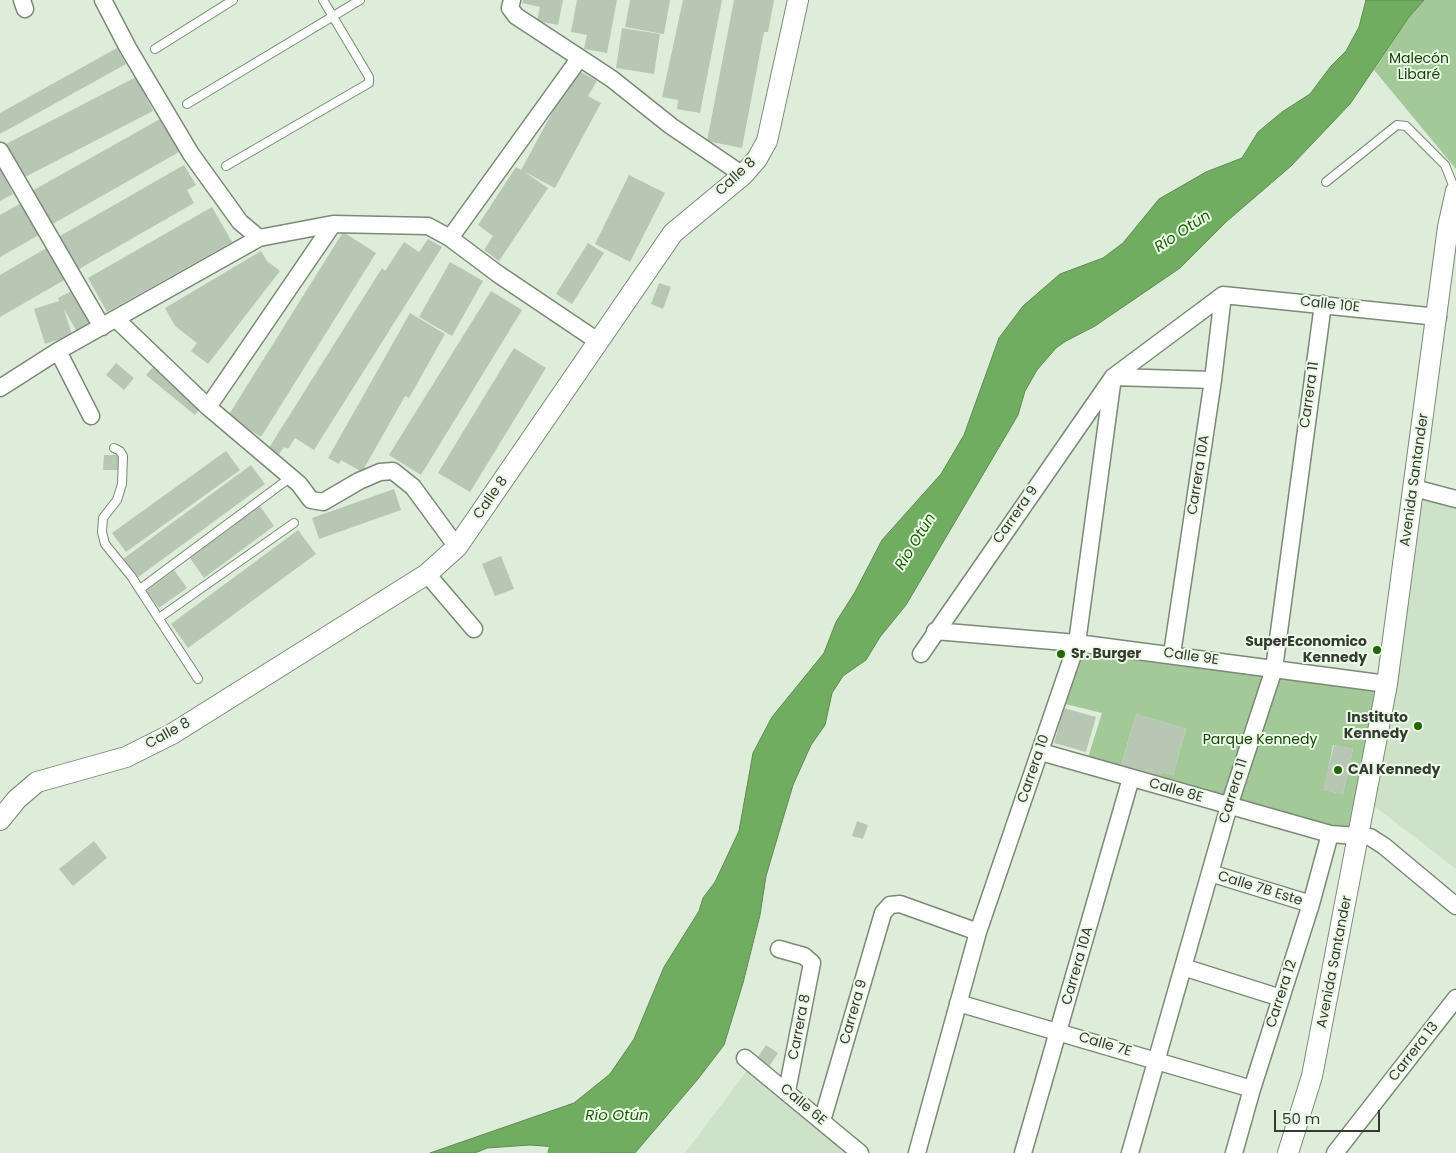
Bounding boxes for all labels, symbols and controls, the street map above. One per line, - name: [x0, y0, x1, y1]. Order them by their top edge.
- park label: Malecón Libaré: [1389, 51, 1449, 84]
- street label: Calle 8: [713, 154, 759, 200]
- water label: Río Otún: [1152, 207, 1214, 257]
- street label: Calle 10E: [1299, 294, 1361, 316]
- street label: Carrera 11: [1297, 361, 1323, 429]
- street label: Avenida Santander: [1397, 412, 1433, 548]
- street label: Carrera 10A: [1184, 434, 1214, 516]
- street label: Calle 8: [470, 473, 512, 523]
- street label: Carrera 9: [990, 483, 1042, 547]
- water label: Río Otún: [892, 510, 940, 574]
- place label: SuperEconomico Kennedy: [1245, 634, 1367, 666]
- marker: SuperEconomico Kennedy: [1371, 644, 1383, 656]
- street label: Calle 9E: [1162, 645, 1220, 669]
- place label: Sr. Burger: [1071, 646, 1141, 662]
- marker: Sr. Burger: [1055, 648, 1067, 660]
- place label: Instituto Kennedy: [1344, 710, 1408, 742]
- street label: Calle 8: [143, 715, 193, 753]
- marker: Instituto Kennedy: [1412, 720, 1424, 732]
- park label: Parque Kennedy: [1203, 732, 1317, 748]
- street label: Carrera 10: [1014, 733, 1054, 805]
- street label: Carrera 11: [1216, 757, 1252, 825]
- place label: CAI Kennedy: [1348, 762, 1440, 778]
- marker: CAI Kennedy: [1332, 764, 1344, 776]
- street label: Calle 8E: [1147, 775, 1205, 807]
- street label: Calle 7B Este: [1216, 868, 1304, 910]
- street label: Avenida Santander: [1314, 894, 1356, 1030]
- street label: Carrera 10A: [1059, 925, 1097, 1007]
- street label: Carrera 12: [1263, 958, 1301, 1030]
- street label: Carrera 9: [837, 978, 871, 1046]
- street label: Carrera 8: [785, 993, 815, 1061]
- street label: Carrera 13: [1386, 1019, 1442, 1085]
- street label: Calle 7E: [1077, 1029, 1133, 1061]
- street label: Calle 6E: [776, 1081, 830, 1129]
- scale bar: [1276, 1100, 1382, 1132]
- water label: Río Otún: [585, 1107, 649, 1125]
- text: 50 m: [1282, 1108, 1320, 1129]

